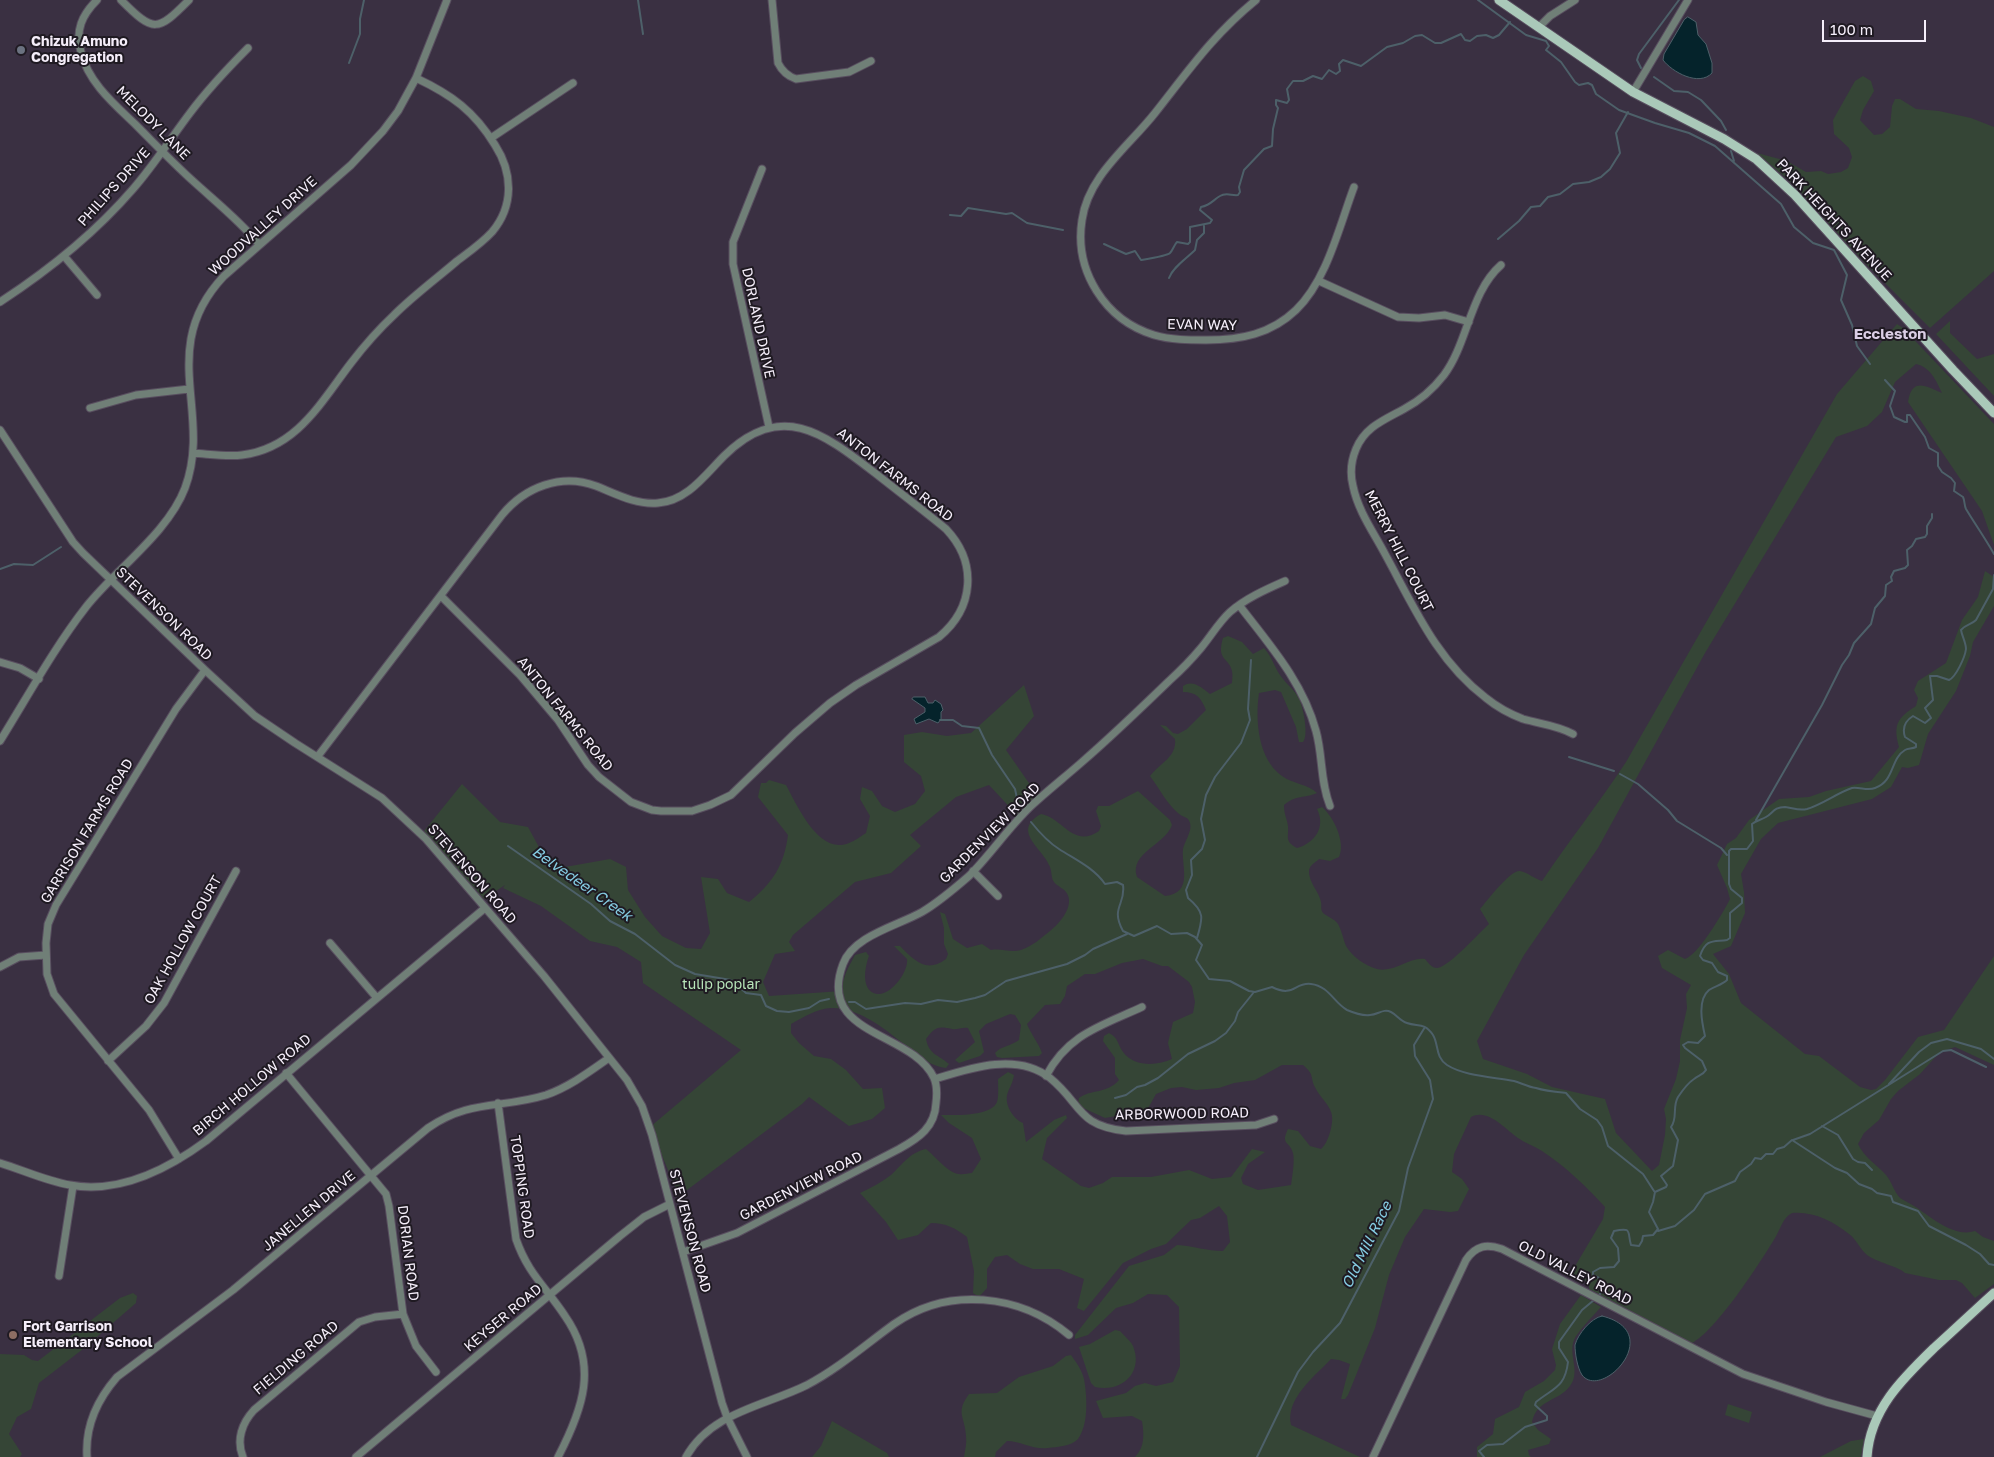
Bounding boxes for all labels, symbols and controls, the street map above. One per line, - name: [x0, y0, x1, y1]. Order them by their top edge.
- scale bar: [1824, 10, 1928, 42]
- text: 100 m: [1830, 20, 1873, 38]
- place label: Chizuk Amuno Congregation: [31, 34, 128, 66]
- marker: Chizuk Amuno Congregation: [15, 44, 27, 56]
- street label: MELODY LANE: [113, 83, 193, 163]
- street label: PHILIPS DRIVE: [74, 144, 154, 230]
- street label: PARK HEIGHTS AVENUE: [1773, 156, 1895, 284]
- street label: WOODVALLEY DRIVE: [205, 173, 321, 279]
- street label: DORLAND DRIVE: [738, 266, 778, 380]
- street label: EVAN WAY: [1167, 316, 1237, 334]
- district label: Eccleston: [1854, 325, 1926, 343]
- street label: ANTON FARMS ROAD: [834, 424, 956, 526]
- street label: MERRY HILL COURT: [1361, 487, 1437, 615]
- street label: STEVENSON ROAD: [112, 564, 216, 664]
- street label: ANTON FARMS ROAD: [514, 653, 616, 775]
- street label: GARRISON FARMS ROAD: [37, 756, 137, 906]
- street label: GARDENVIEW ROAD: [936, 779, 1044, 887]
- street label: STEVENSON ROAD: [424, 821, 520, 927]
- water label: Belvedeer Creek: [528, 843, 636, 925]
- street label: OAK HOLLOW COURT: [141, 873, 225, 1007]
- park label: tulip poplar: [682, 977, 760, 993]
- street label: BIRCH HOLLOW ROAD: [189, 1031, 315, 1139]
- street label: ARBORWOOD ROAD: [1115, 1104, 1249, 1124]
- street label: TOPPING ROAD: [506, 1134, 538, 1240]
- street label: GARDENVIEW ROAD: [737, 1148, 865, 1224]
- street label: JANELLEN DRIVE: [259, 1167, 359, 1255]
- street label: STEVENSON ROAD: [665, 1167, 715, 1295]
- water label: Old Mill Race: [1338, 1199, 1396, 1291]
- street label: DORIAN ROAD: [394, 1204, 422, 1302]
- street label: OLD VALLEY ROAD: [1515, 1237, 1635, 1309]
- street label: KEYSER ROAD: [461, 1281, 545, 1355]
- street label: FIELDING ROAD: [250, 1317, 342, 1399]
- place label: Fort Garrison Elementary School: [23, 1319, 152, 1351]
- marker: Fort Garrison Elementary School: [7, 1329, 19, 1341]

